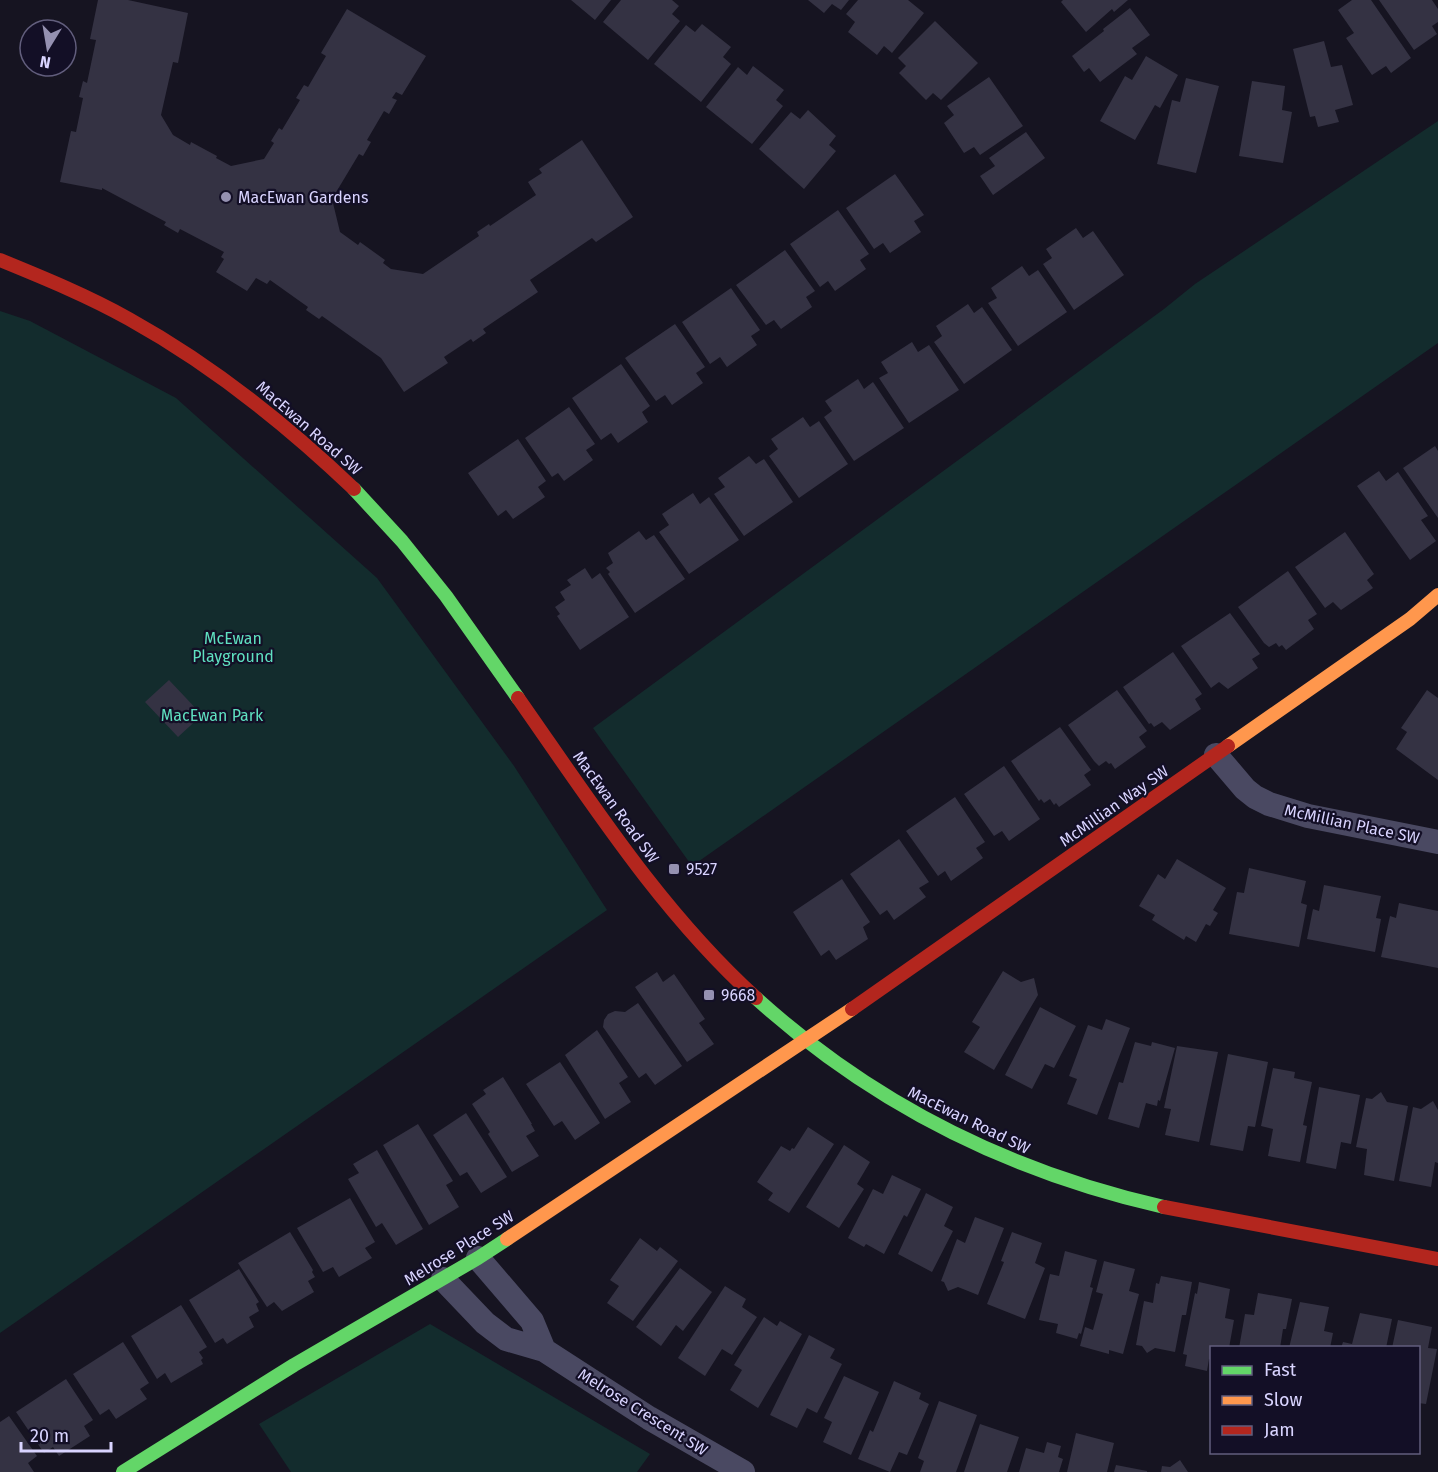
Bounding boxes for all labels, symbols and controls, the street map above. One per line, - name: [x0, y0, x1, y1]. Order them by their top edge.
- north arrow: [18, 18, 78, 78]
- text: N: [38, 52, 52, 73]
- place label: MacEwan Gardens: [238, 188, 368, 207]
- marker: MacEwan Gardens: [219, 190, 233, 204]
- street label: MacEwan Road SW: [252, 377, 366, 479]
- park label: McEwan Playground: [192, 629, 274, 666]
- park label: MacEwan Park: [161, 706, 264, 725]
- street label: MacEwan Road SW: [569, 747, 663, 867]
- street label: McMillian Way SW: [1056, 761, 1172, 851]
- street label: McMillian Place SW: [1283, 800, 1421, 848]
- place label: 9527: [686, 860, 717, 879]
- marker: 9527: [667, 862, 681, 876]
- place label: 9668: [721, 986, 755, 1005]
- marker: 9668: [702, 988, 716, 1002]
- street label: MacEwan Road SW: [905, 1082, 1033, 1158]
- street label: Melrose Place SW: [401, 1207, 517, 1289]
- legend: [1210, 1346, 1420, 1454]
- text: Fast: [1264, 1359, 1297, 1381]
- street label: Melrose Crescent SW: [575, 1364, 711, 1460]
- text: Slow: [1264, 1389, 1303, 1411]
- scale bar: [21, 1415, 111, 1453]
- text: Jam: [1264, 1419, 1295, 1441]
- text: 20 m: [30, 1425, 69, 1447]

